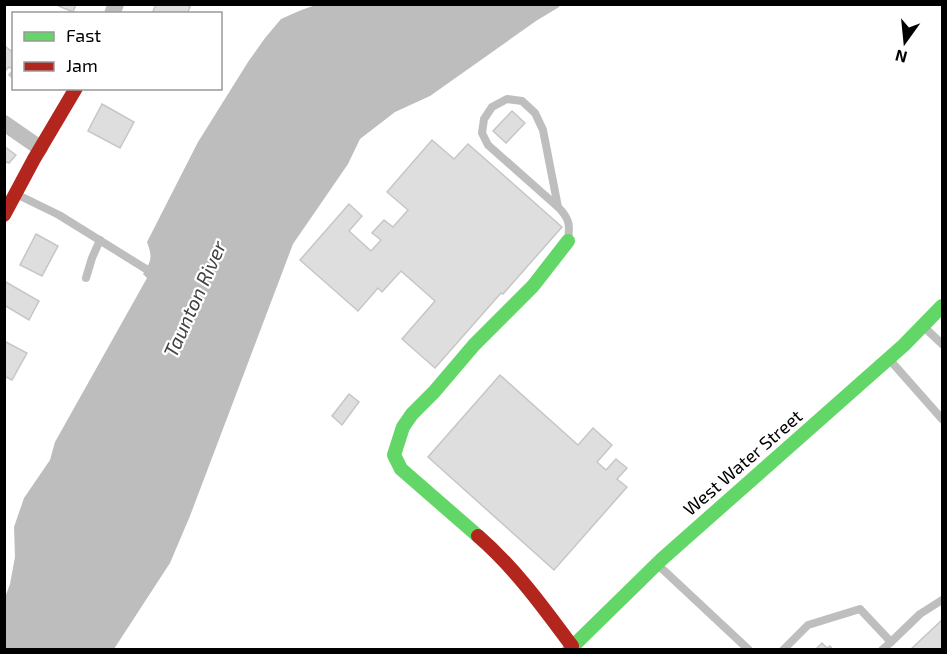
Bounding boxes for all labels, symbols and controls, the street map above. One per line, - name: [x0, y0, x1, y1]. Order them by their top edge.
- legend: [12, 12, 222, 90]
- north arrow: [875, 12, 935, 72]
- text: Fast: [66, 24, 101, 46]
- text: N: [893, 46, 909, 68]
- text: Jam: [66, 54, 98, 76]
- water label: Taunton River: [158, 236, 231, 361]
- street label: West Water Street: [678, 405, 806, 520]

